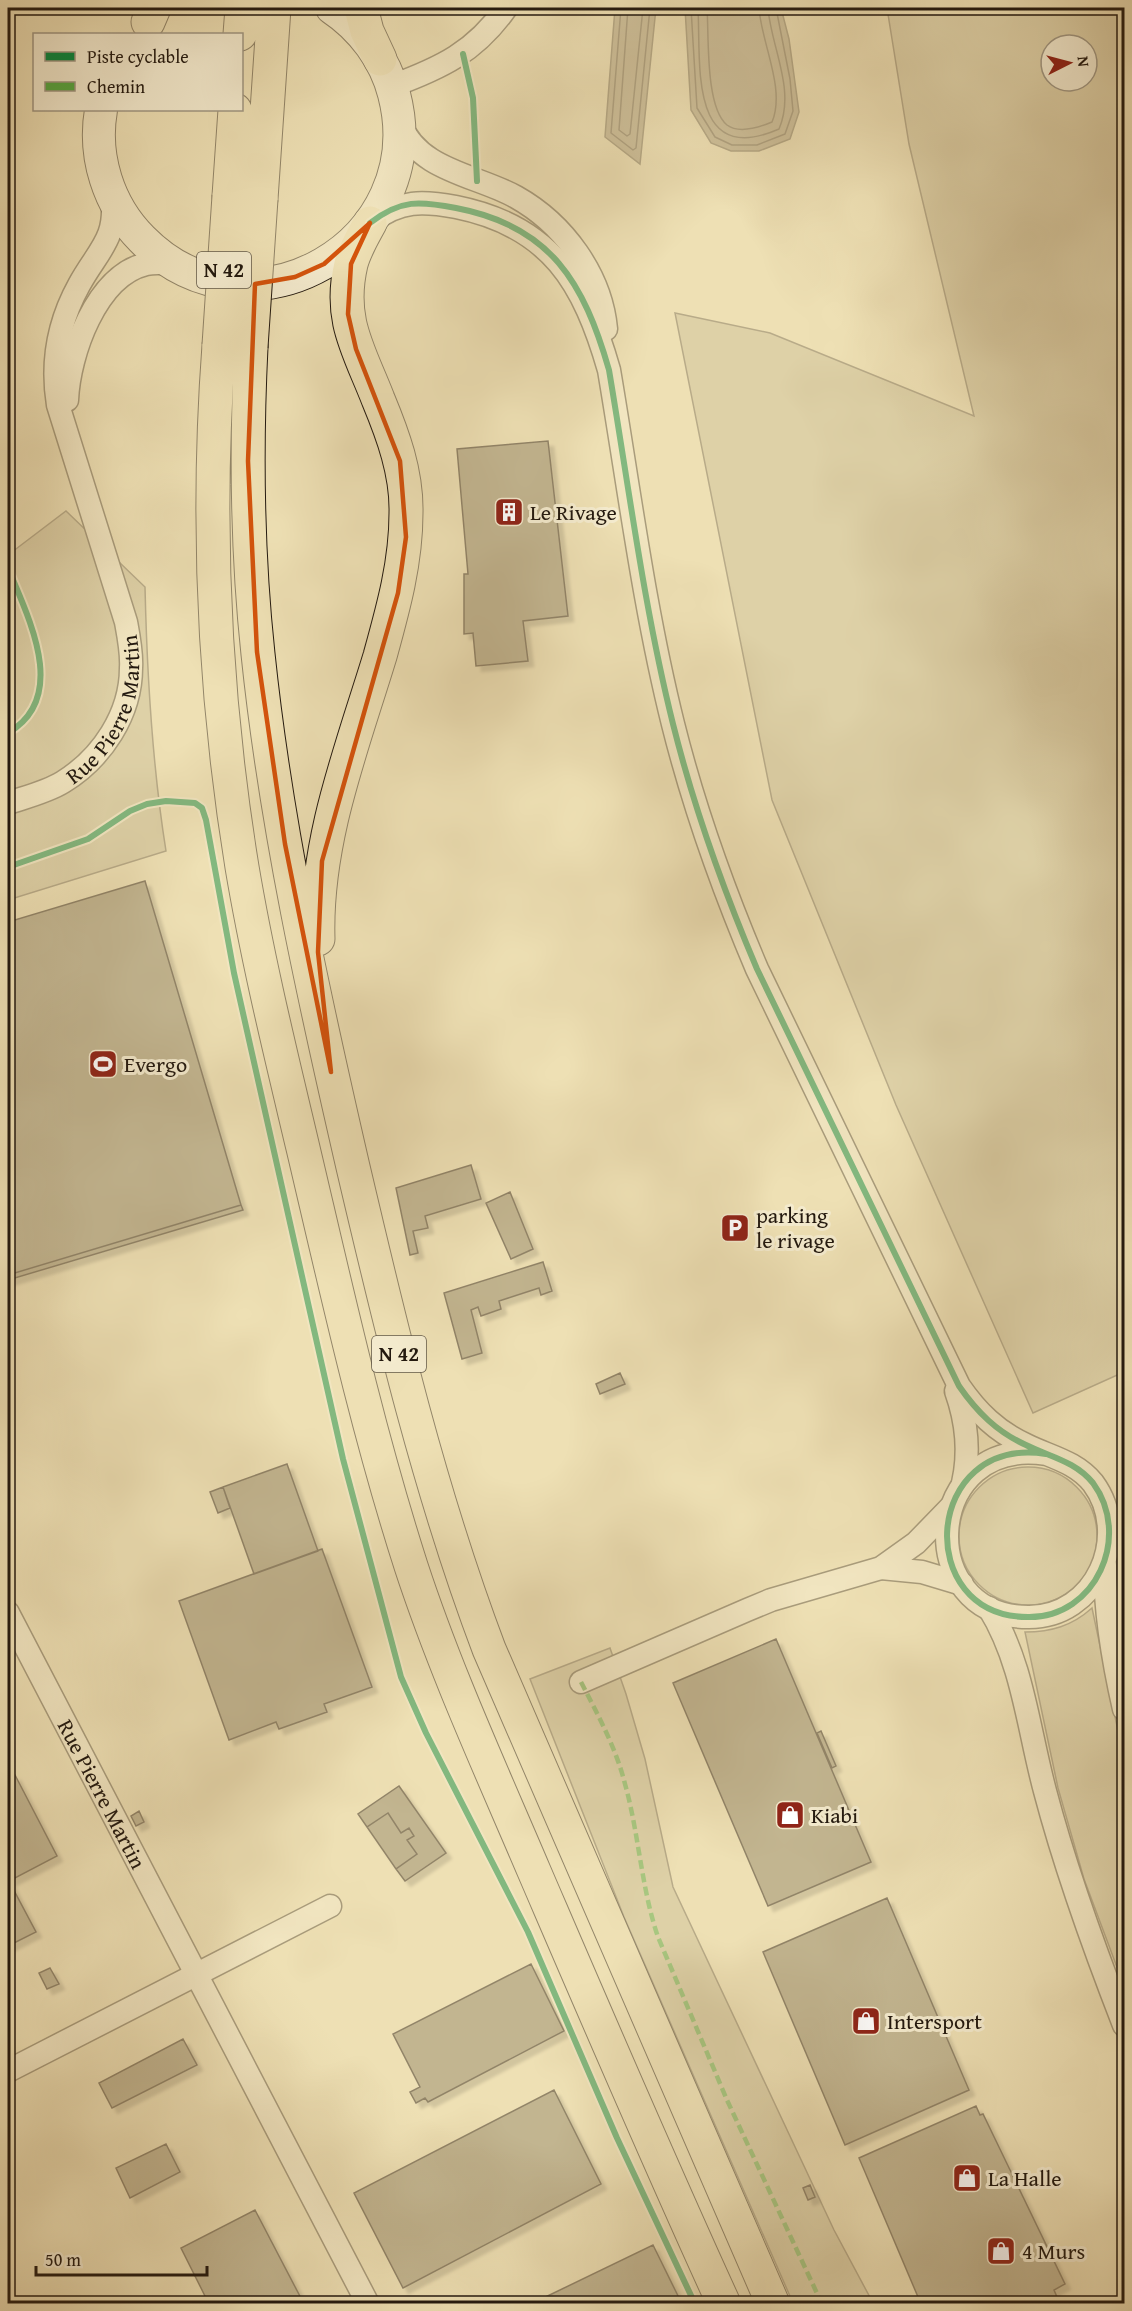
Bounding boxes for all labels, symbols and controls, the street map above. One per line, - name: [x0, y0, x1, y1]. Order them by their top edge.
- legend: [33, 33, 243, 111]
- north arrow: [1039, 33, 1099, 93]
- text: Piste cyclable: [87, 43, 189, 70]
- text: N: [1071, 55, 1096, 68]
- text: Chemin: [87, 73, 145, 100]
- road number: N 42: [197, 252, 251, 288]
- building icon: Le Rivage: [493, 496, 525, 528]
- place label: Le Rivage: [530, 496, 617, 528]
- street label: Rue Pierre Martin: [59, 632, 147, 791]
- sports icon: Evergo: [87, 1048, 119, 1080]
- place label: Evergo: [124, 1048, 187, 1080]
- place label: parking le rivage: [756, 1199, 835, 1256]
- parking icon: parking le rivage: [719, 1212, 751, 1244]
- road number: N 42: [372, 1336, 426, 1372]
- street label: Rue Pierre Martin: [50, 1713, 155, 1875]
- shop icon: Kiabi: [774, 1799, 806, 1831]
- place label: Kiabi: [811, 1799, 858, 1831]
- shop icon: Intersport: [850, 2005, 882, 2037]
- place label: Intersport: [887, 2005, 982, 2037]
- shop icon: La Halle: [951, 2162, 983, 2194]
- place label: La Halle: [988, 2162, 1062, 2194]
- shop icon: 4 Murs: [985, 2235, 1017, 2267]
- place label: 4 Murs: [1022, 2235, 1085, 2267]
- scale bar: [36, 2239, 207, 2277]
- text: 50 m: [45, 2246, 81, 2273]

